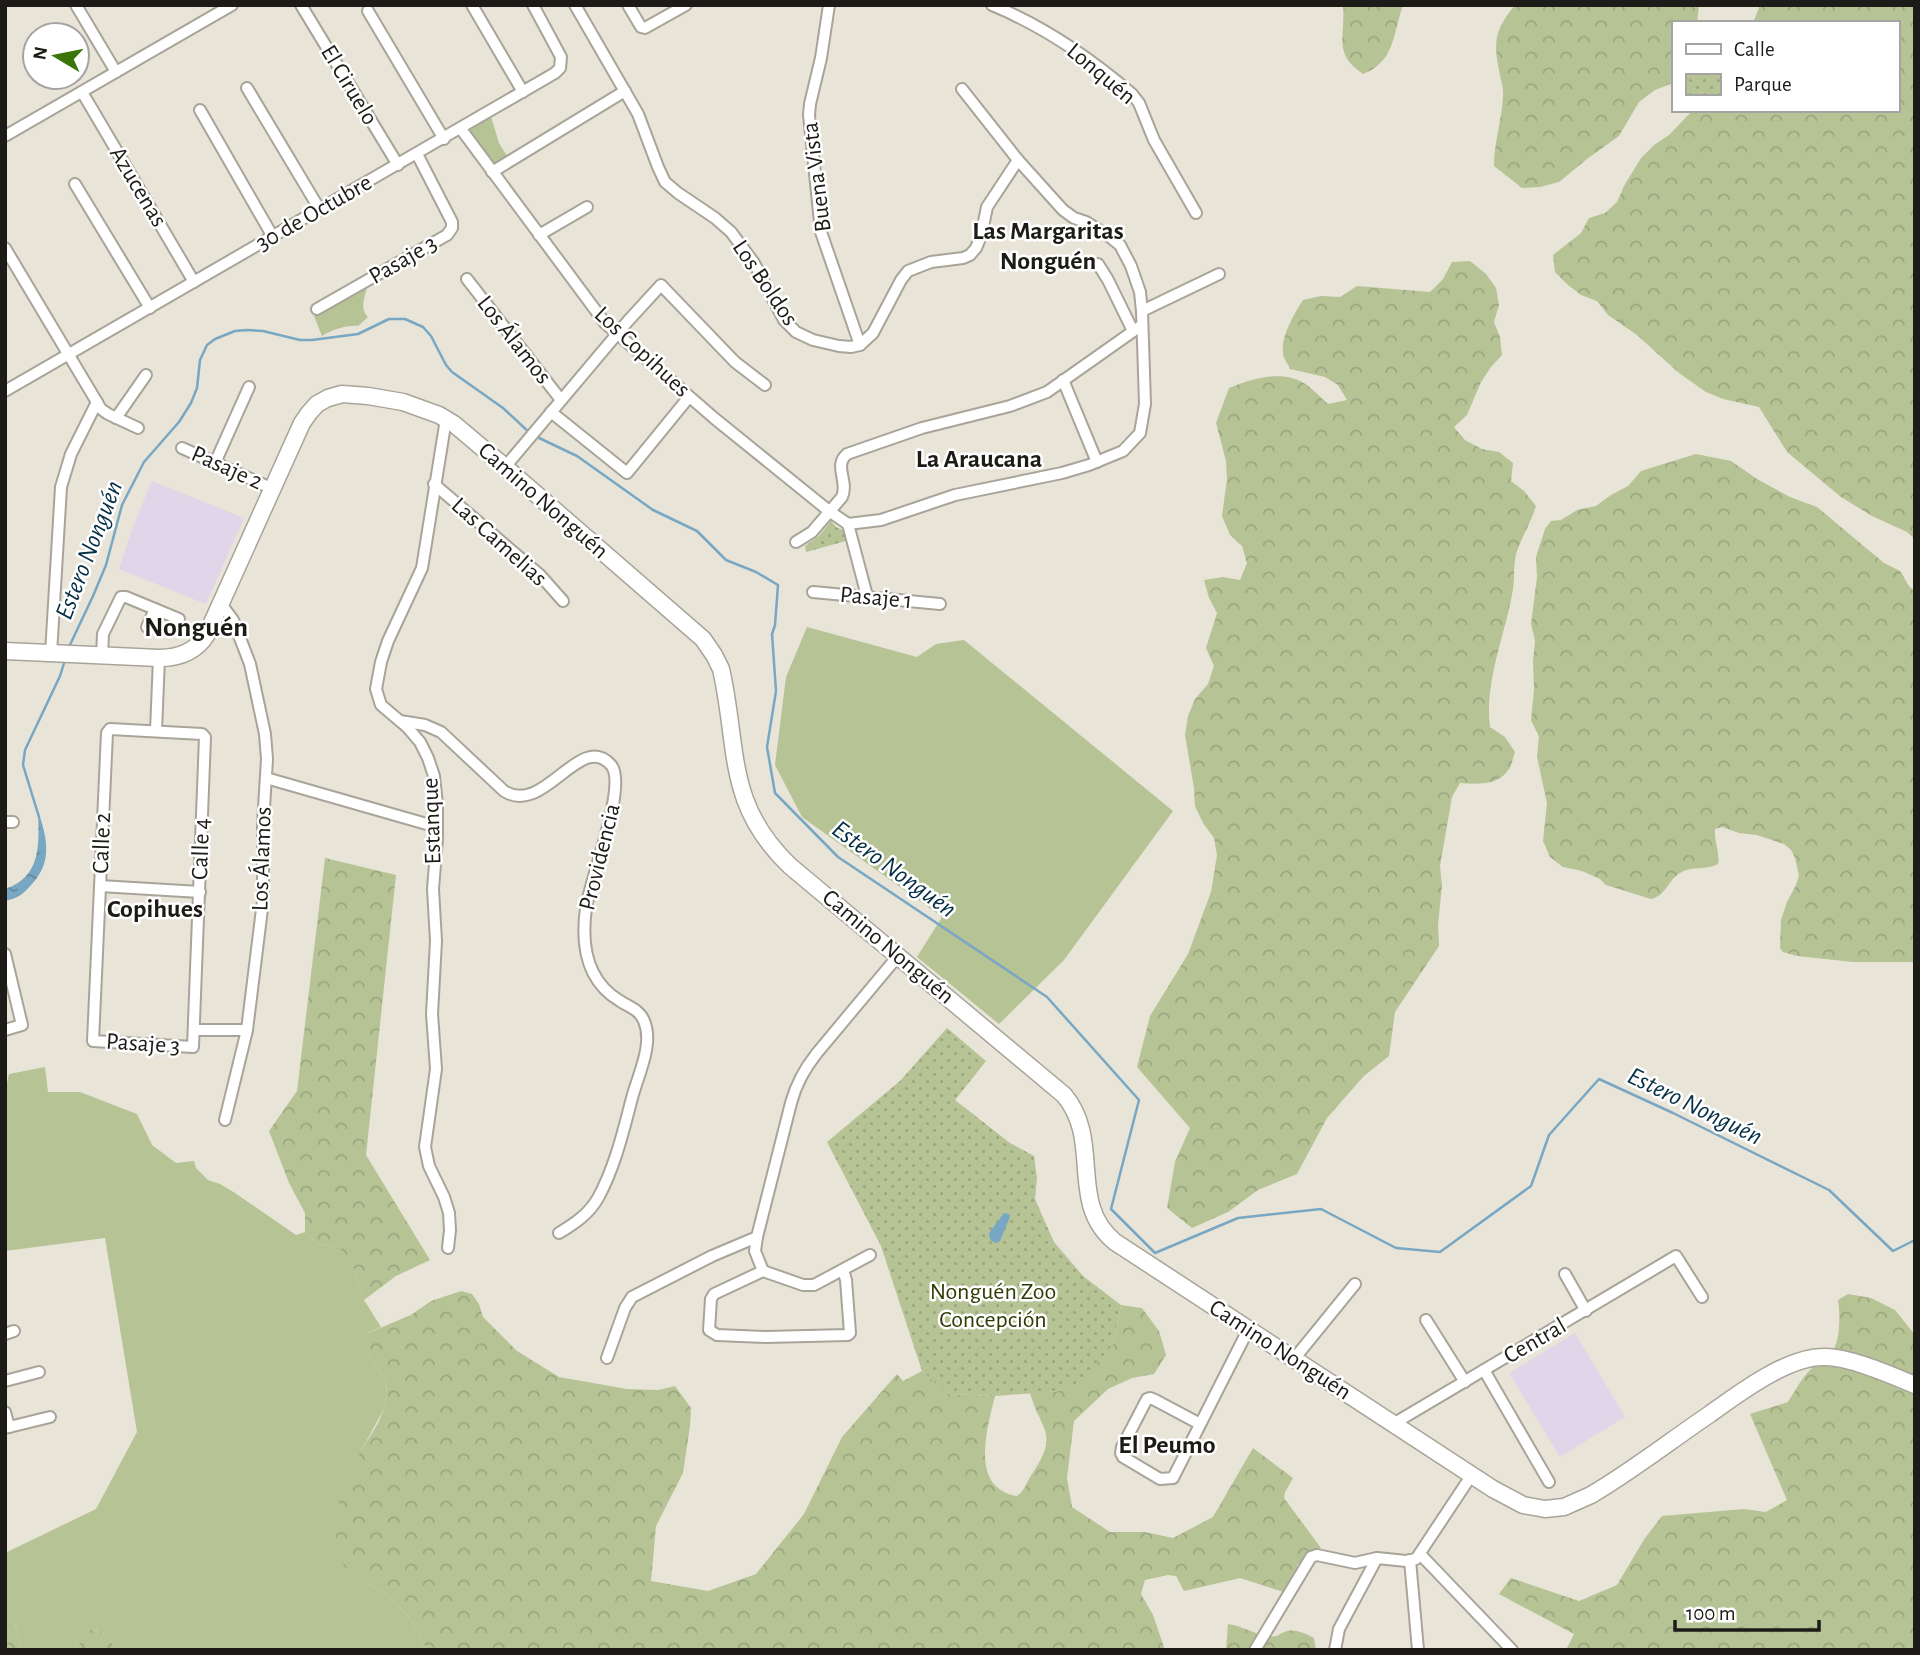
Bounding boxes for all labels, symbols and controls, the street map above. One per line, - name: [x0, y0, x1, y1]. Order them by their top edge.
- north arrow: [21, 21, 91, 91]
- legend: [1672, 21, 1899, 112]
- street label: Lonquén: [1062, 39, 1140, 109]
- text: Calle: [1734, 39, 1775, 60]
- street label: El Ciruelo: [316, 41, 382, 129]
- text: N: [30, 45, 51, 61]
- text: Parque: [1734, 74, 1792, 95]
- street label: Buena Vista: [798, 121, 836, 233]
- street label: Azucenas: [105, 143, 171, 231]
- street label: 30 de Octubre: [252, 170, 376, 256]
- district label: Las Margaritas Nonguén: [972, 218, 1124, 274]
- street label: Pasaje 3: [365, 231, 441, 289]
- street label: Los Boldos: [728, 236, 802, 330]
- street label: Los Álamos: [472, 290, 557, 389]
- street label: Los Copihues: [590, 302, 694, 402]
- street label: Camino Nonguén: [473, 438, 613, 564]
- street label: Pasaje 2: [188, 442, 266, 494]
- district label: La Araucana: [916, 446, 1042, 472]
- water label: Estero Nonguén: [51, 477, 127, 623]
- street label: Las Camelias: [447, 493, 551, 591]
- street label: Pasaje 1: [839, 583, 913, 613]
- district label: Nonguén: [144, 614, 248, 642]
- street label: Estanque: [418, 777, 446, 865]
- street label: Providencia: [575, 801, 625, 913]
- street label: Los Álamos: [246, 806, 276, 912]
- street label: Calle 2: [89, 812, 115, 874]
- water label: Estero Nonguén: [827, 815, 961, 923]
- street label: Calle 4: [188, 818, 214, 880]
- street label: Camino Nonguén: [818, 885, 958, 1009]
- district label: Copihues: [107, 896, 203, 922]
- street label: Pasaje 3: [105, 1029, 181, 1059]
- water label: Estero Nonguén: [1624, 1062, 1766, 1150]
- park label: Nonguén Zoo Concepción: [930, 1280, 1056, 1332]
- street label: Camino Nonguén: [1205, 1295, 1355, 1405]
- street label: Central: [1500, 1314, 1570, 1368]
- district label: El Peumo: [1118, 1432, 1216, 1458]
- scale bar: [1675, 1588, 1818, 1632]
- text: 100 m: [1686, 1603, 1736, 1624]

